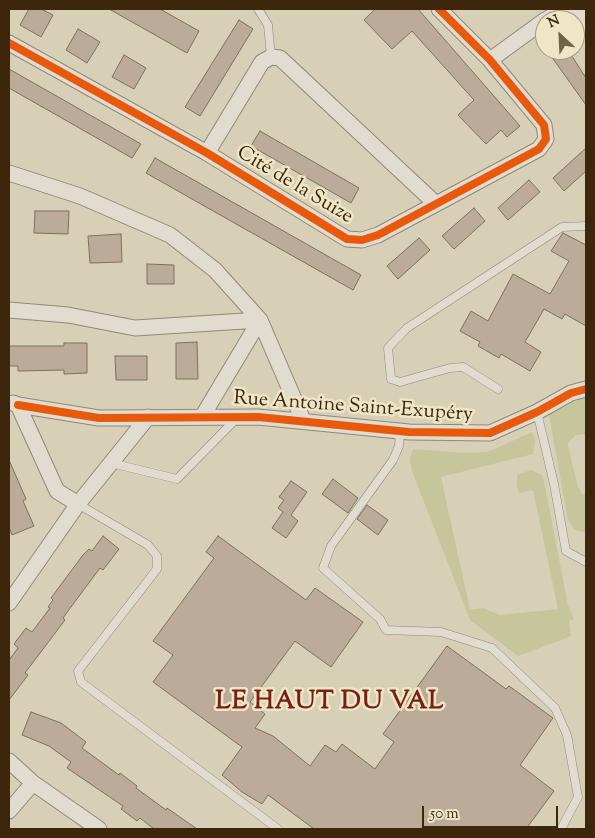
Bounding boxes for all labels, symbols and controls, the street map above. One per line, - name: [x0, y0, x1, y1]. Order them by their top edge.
- north arrow: [535, 10, 585, 60]
- text: N: [545, 11, 563, 34]
- street label: Cité de la Suize: [231, 142, 357, 230]
- street label: Rue Antoine Saint-Exupéry: [233, 388, 473, 428]
- district label: LE HAUT DU VAL: [214, 689, 446, 719]
- scale bar: [425, 796, 561, 828]
- text: 50 m: [430, 804, 459, 825]

